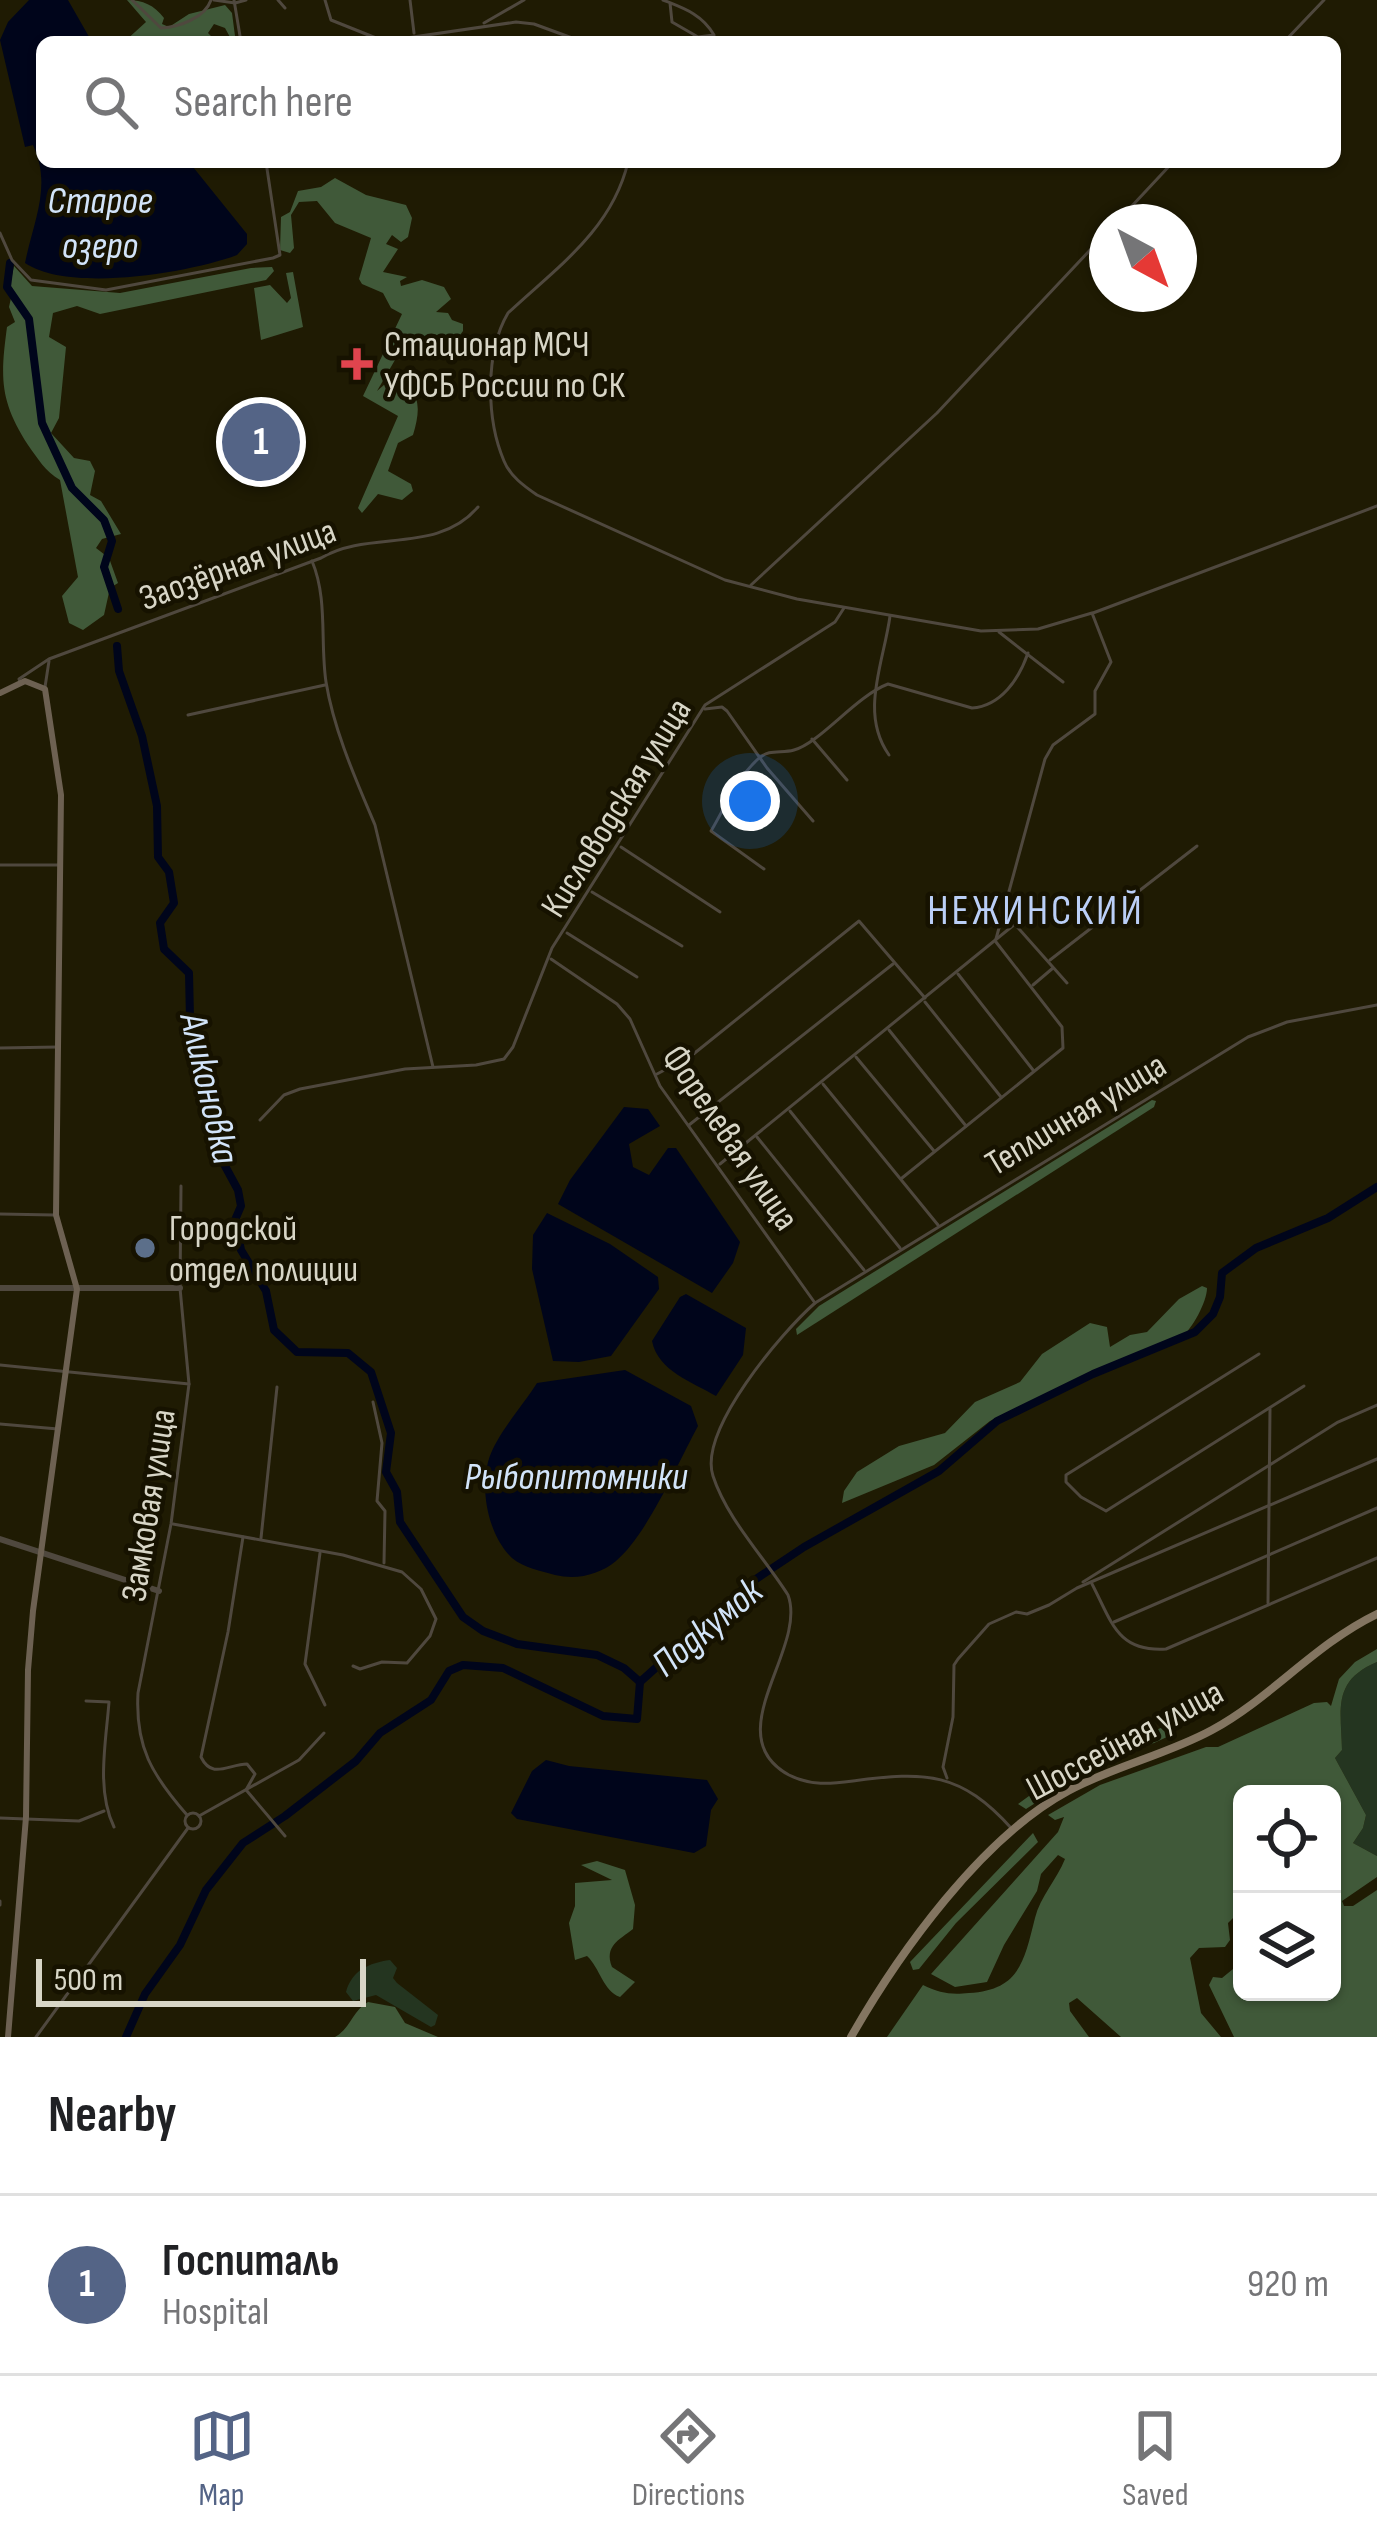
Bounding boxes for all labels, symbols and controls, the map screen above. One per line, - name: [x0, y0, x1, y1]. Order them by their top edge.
- search box: [36, 36, 1341, 168]
- icon: search: [78, 69, 144, 135]
- text: Search here: [174, 75, 353, 130]
- water label: Старое озеро: [47, 178, 153, 270]
- north arrow: [1089, 204, 1197, 312]
- place label: Стационар МСЧ УФСБ России по СК: [384, 324, 626, 408]
- marker: Стационар МСЧ УФСБ России по СК: [341, 348, 373, 380]
- pin: 1: [222, 397, 300, 487]
- street label: Заозёрная улица: [134, 510, 342, 621]
- street label: Кисловодская улица: [533, 691, 702, 926]
- your location: [720, 771, 780, 831]
- district label: НЕЖИНСКИЙ: [927, 886, 1145, 937]
- water label: Аликоновка: [168, 1007, 249, 1169]
- street label: Форелевая улица: [652, 1038, 807, 1239]
- street label: Тепличная улица: [978, 1044, 1174, 1186]
- place label: Городской отдел полиции: [169, 1208, 358, 1292]
- marker: Городской отдел полиции: [132, 1235, 158, 1261]
- street label: Замковая улица: [113, 1406, 186, 1605]
- water label: Рыбопитомники: [464, 1454, 688, 1501]
- water label: Подкумок: [643, 1567, 773, 1687]
- street label: Шоссейная улица: [1019, 1671, 1231, 1811]
- map controls: [1233, 1785, 1341, 2001]
- button: locate: [1233, 1785, 1341, 1893]
- button: layers: [1233, 1893, 1341, 2001]
- scale bar: [36, 1953, 366, 2006]
- text: 500 m: [54, 1960, 123, 2000]
- text: Nearby: [48, 2085, 177, 2146]
- text: Госпиталь: [162, 2234, 339, 2289]
- text: 1: [79, 2261, 95, 2308]
- text: 920 m: [1247, 2261, 1329, 2308]
- text: Hospital: [162, 2289, 269, 2336]
- tab: Map: [189, 2403, 255, 2515]
- tab: Directions: [632, 2403, 745, 2515]
- tab: Saved: [1122, 2403, 1188, 2515]

